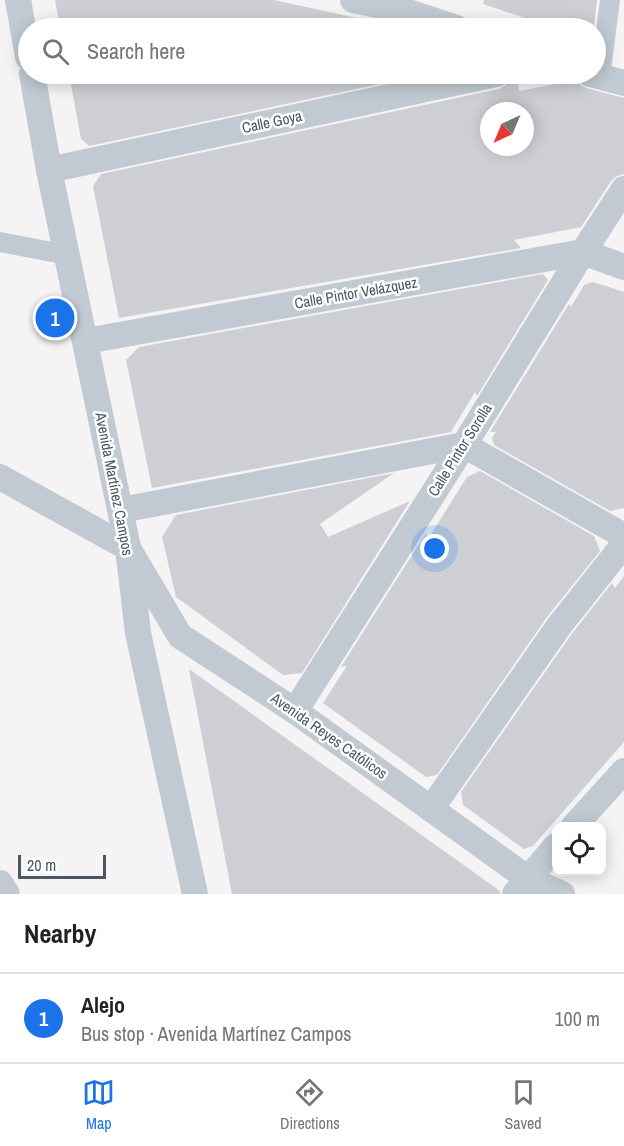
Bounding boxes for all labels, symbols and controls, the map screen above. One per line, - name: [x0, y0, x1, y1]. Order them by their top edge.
- search box: [18, 18, 606, 84]
- icon: search: [39, 35, 72, 68]
- text: Search here: [87, 36, 185, 66]
- north arrow: [480, 102, 534, 156]
- street label: Calle Goya: [240, 105, 304, 138]
- street label: Calle Pintor Velázquez: [293, 271, 419, 314]
- pin: 1: [36, 296, 74, 340]
- street label: Calle Pintor Sorolla: [423, 399, 497, 500]
- street label: Avenida Martínez Campos: [90, 410, 139, 557]
- your location: [420, 534, 449, 563]
- street label: Avenida Reyes Católicos: [266, 687, 392, 784]
- map controls: [552, 822, 606, 876]
- button: locate: [552, 822, 606, 876]
- scale bar: [18, 852, 106, 880]
- text: 20 m: [27, 854, 56, 876]
- text: Nearby: [24, 916, 96, 951]
- text: Alejo: [81, 990, 125, 1020]
- text: 1: [39, 1005, 48, 1032]
- text: 100 m: [554, 1005, 600, 1032]
- text: Bus stop · Avenida Martínez Campos: [81, 1020, 351, 1047]
- tab: Map: [82, 1076, 115, 1134]
- tab: Directions: [280, 1076, 340, 1134]
- tab: Saved: [504, 1076, 542, 1134]

